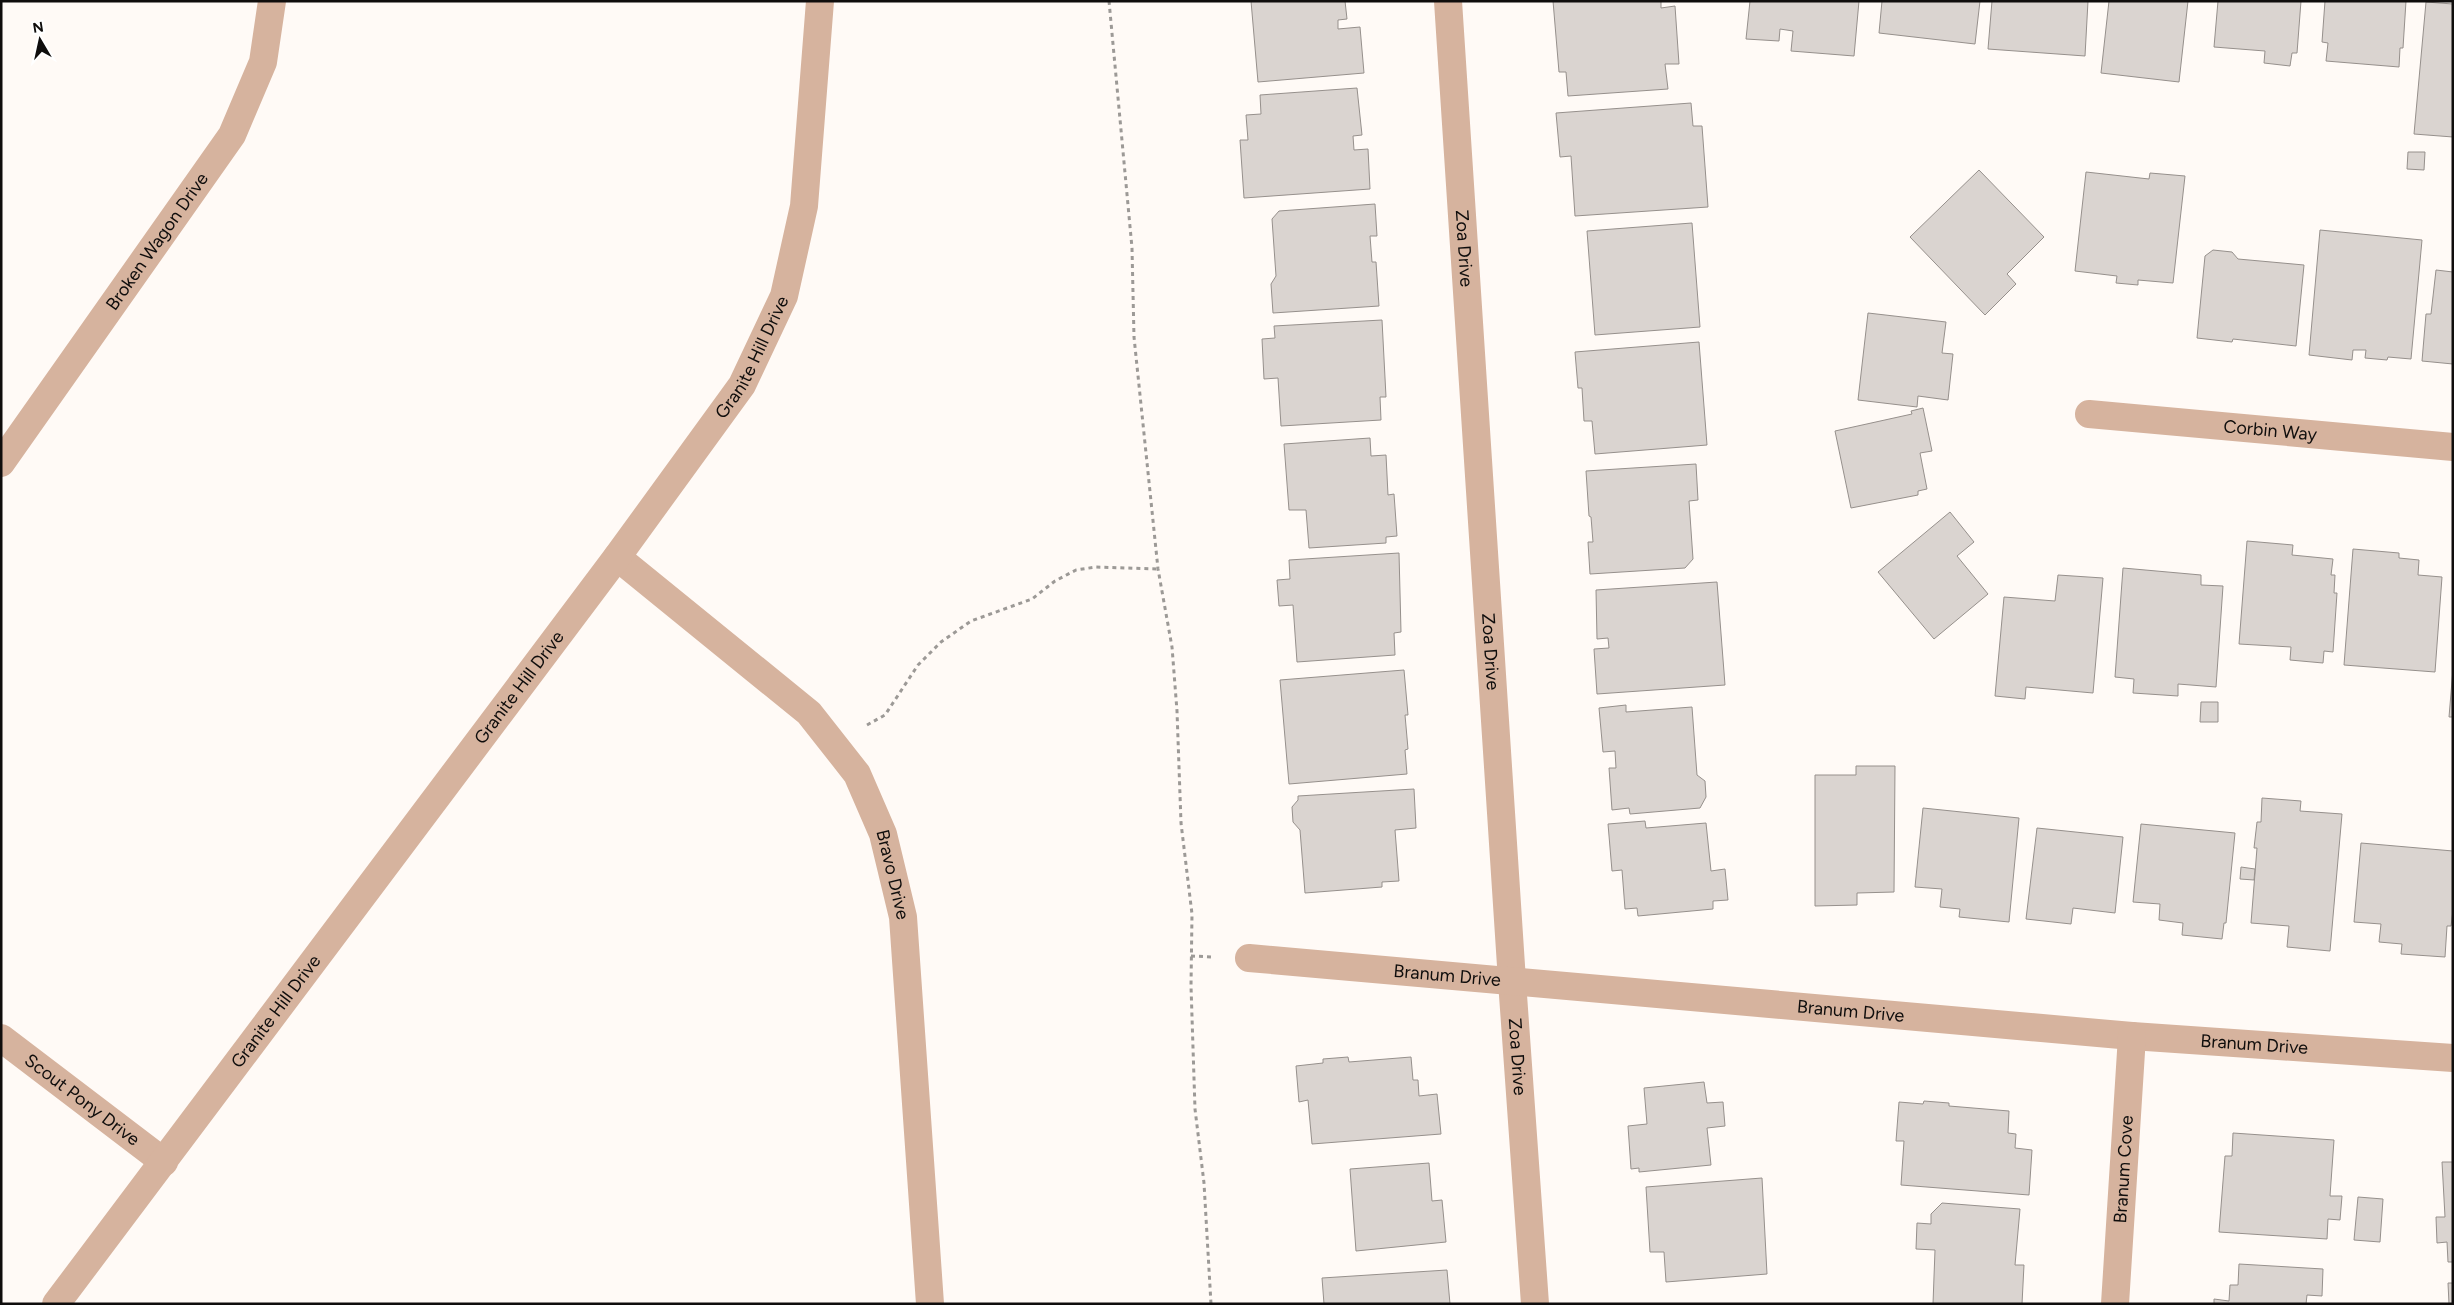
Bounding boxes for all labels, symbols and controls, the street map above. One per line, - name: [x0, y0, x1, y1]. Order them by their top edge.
- north arrow: [15, 15, 65, 65]
- text: N: [31, 18, 45, 37]
- street label: Broken Wagon Drive: [101, 168, 213, 315]
- street label: Zoa Drive: [1451, 209, 1478, 288]
- street label: Granite Hill Drive: [710, 292, 793, 423]
- street label: Corbin Way: [2223, 415, 2319, 446]
- street label: Zoa Drive: [1477, 612, 1504, 691]
- street label: Granite Hill Drive: [469, 626, 569, 748]
- street label: Bravo Drive: [871, 827, 914, 922]
- street label: Granite Hill Drive: [226, 950, 326, 1072]
- street label: Branum Drive: [1393, 960, 1502, 991]
- street label: Branum Drive: [1796, 995, 1905, 1027]
- street label: Zoa Drive: [1504, 1017, 1531, 1096]
- street label: Branum Drive: [2200, 1030, 2309, 1059]
- street label: Scout Pony Drive: [20, 1049, 144, 1151]
- street label: Branum Cove: [2109, 1114, 2138, 1224]

